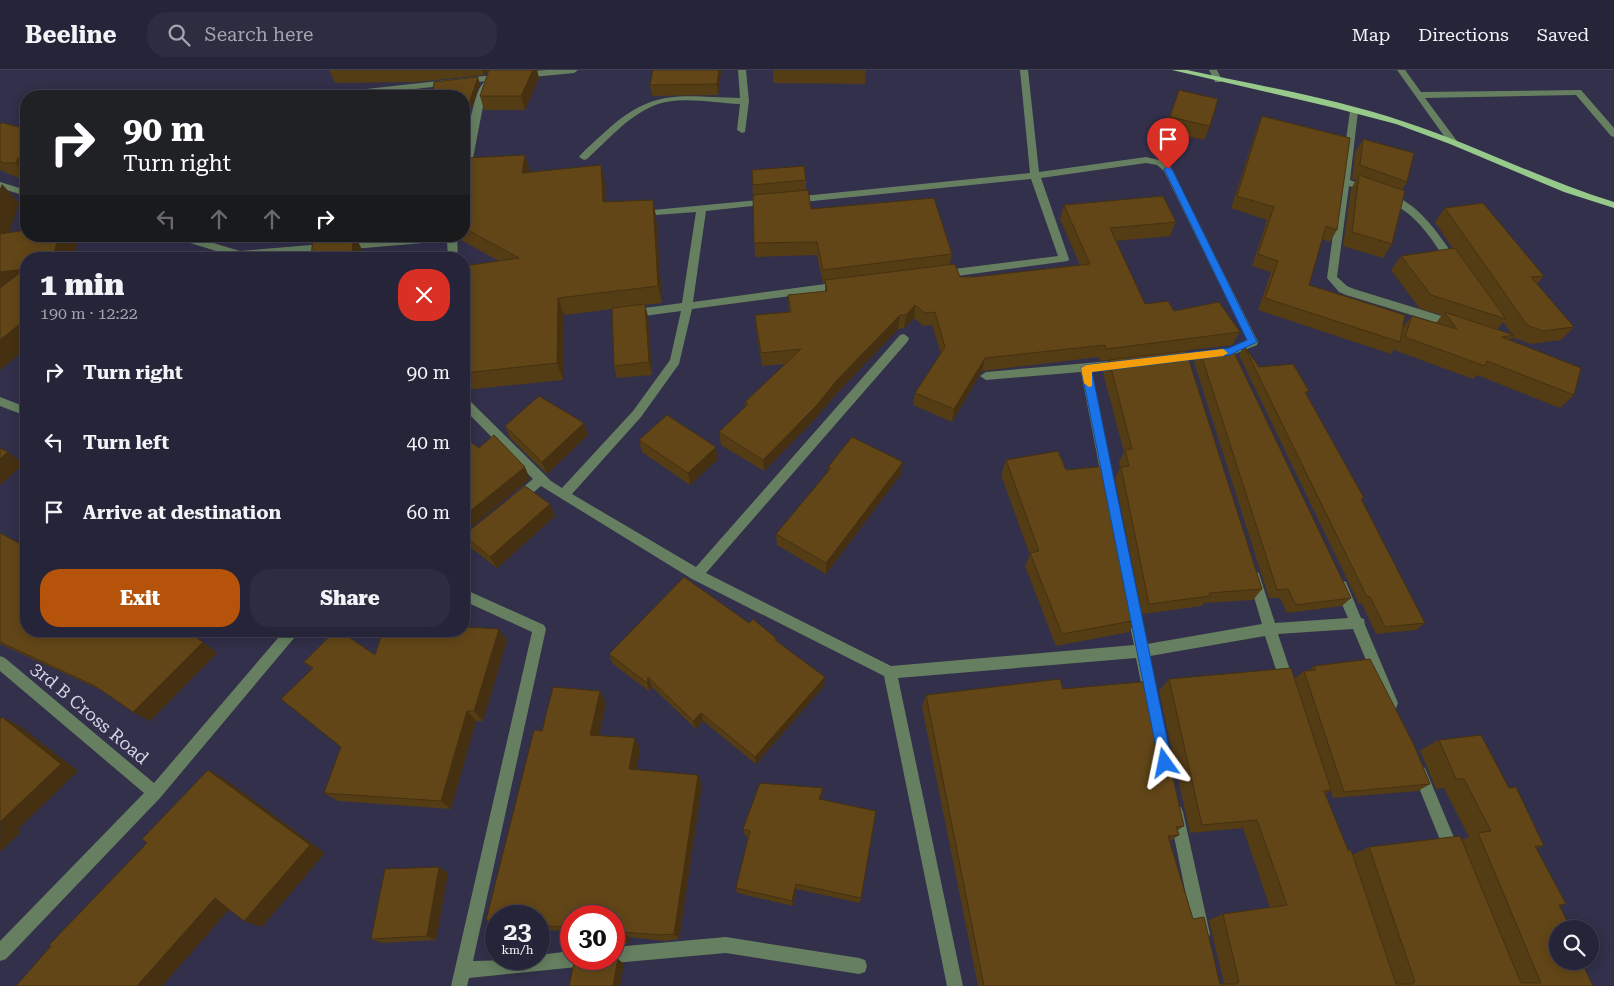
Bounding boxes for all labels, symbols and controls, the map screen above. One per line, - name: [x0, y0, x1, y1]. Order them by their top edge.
- search box: [147, 12, 497, 57]
- text: Beeline: [25, 21, 117, 49]
- icon: search: [165, 21, 193, 49]
- text: Search here: [205, 23, 313, 46]
- text: Map: [1352, 24, 1390, 45]
- text: Directions: [1418, 24, 1509, 45]
- text: Saved: [1537, 24, 1589, 45]
- text: 90 m: [123, 109, 205, 150]
- icon: right: [40, 110, 105, 175]
- pin: [1147, 118, 1189, 169]
- icon: arrive: [1154, 125, 1182, 153]
- text: Turn right: [123, 151, 231, 176]
- icon: left: [152, 205, 180, 233]
- icon: ahead: [205, 205, 233, 233]
- icon: ahead: [258, 205, 286, 233]
- icon: right: [311, 205, 339, 233]
- text: 1 min: [40, 267, 124, 302]
- button: close: [398, 269, 450, 321]
- text: 190 m · 12:22: [40, 304, 138, 323]
- icon: right: [40, 358, 68, 386]
- text: Turn right: [83, 361, 183, 384]
- text: 90 m: [407, 361, 450, 384]
- icon: left: [40, 428, 68, 456]
- text: Turn left: [83, 431, 169, 454]
- text: 40 m: [407, 431, 450, 454]
- icon: arrive: [40, 498, 68, 526]
- text: Arrive at destination: [83, 501, 281, 524]
- text: 60 m: [407, 501, 450, 524]
- button: Exit: [40, 569, 240, 627]
- button: Share: [250, 569, 450, 627]
- street label: 3rd B Cross Road: [27, 658, 153, 769]
- position arrow: [1138, 736, 1190, 788]
- speed limit sign: 30: [560, 905, 625, 970]
- text: 23: [503, 917, 532, 946]
- map controls: [1549, 920, 1599, 970]
- button: search: [1549, 920, 1599, 970]
- text: km/h: [501, 943, 534, 957]

